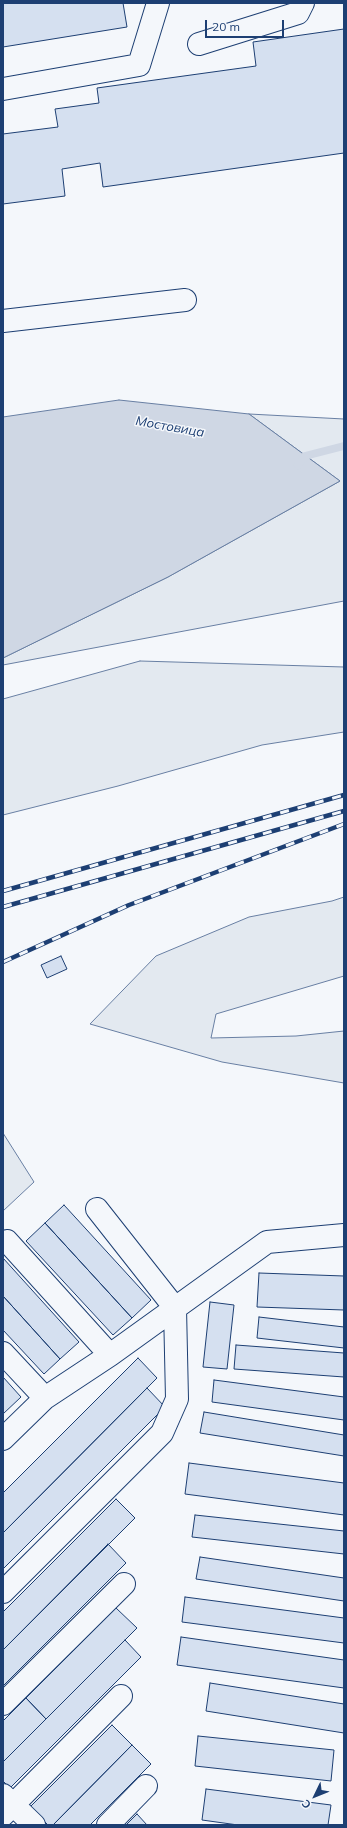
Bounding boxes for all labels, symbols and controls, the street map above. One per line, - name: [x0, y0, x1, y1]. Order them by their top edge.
- scale bar: [207, 12, 286, 38]
- text: 20 m: [212, 19, 240, 34]
- water label: Мостовица: [134, 413, 206, 441]
- north arrow: [295, 1776, 335, 1816]
- text: С: [299, 1797, 314, 1812]

